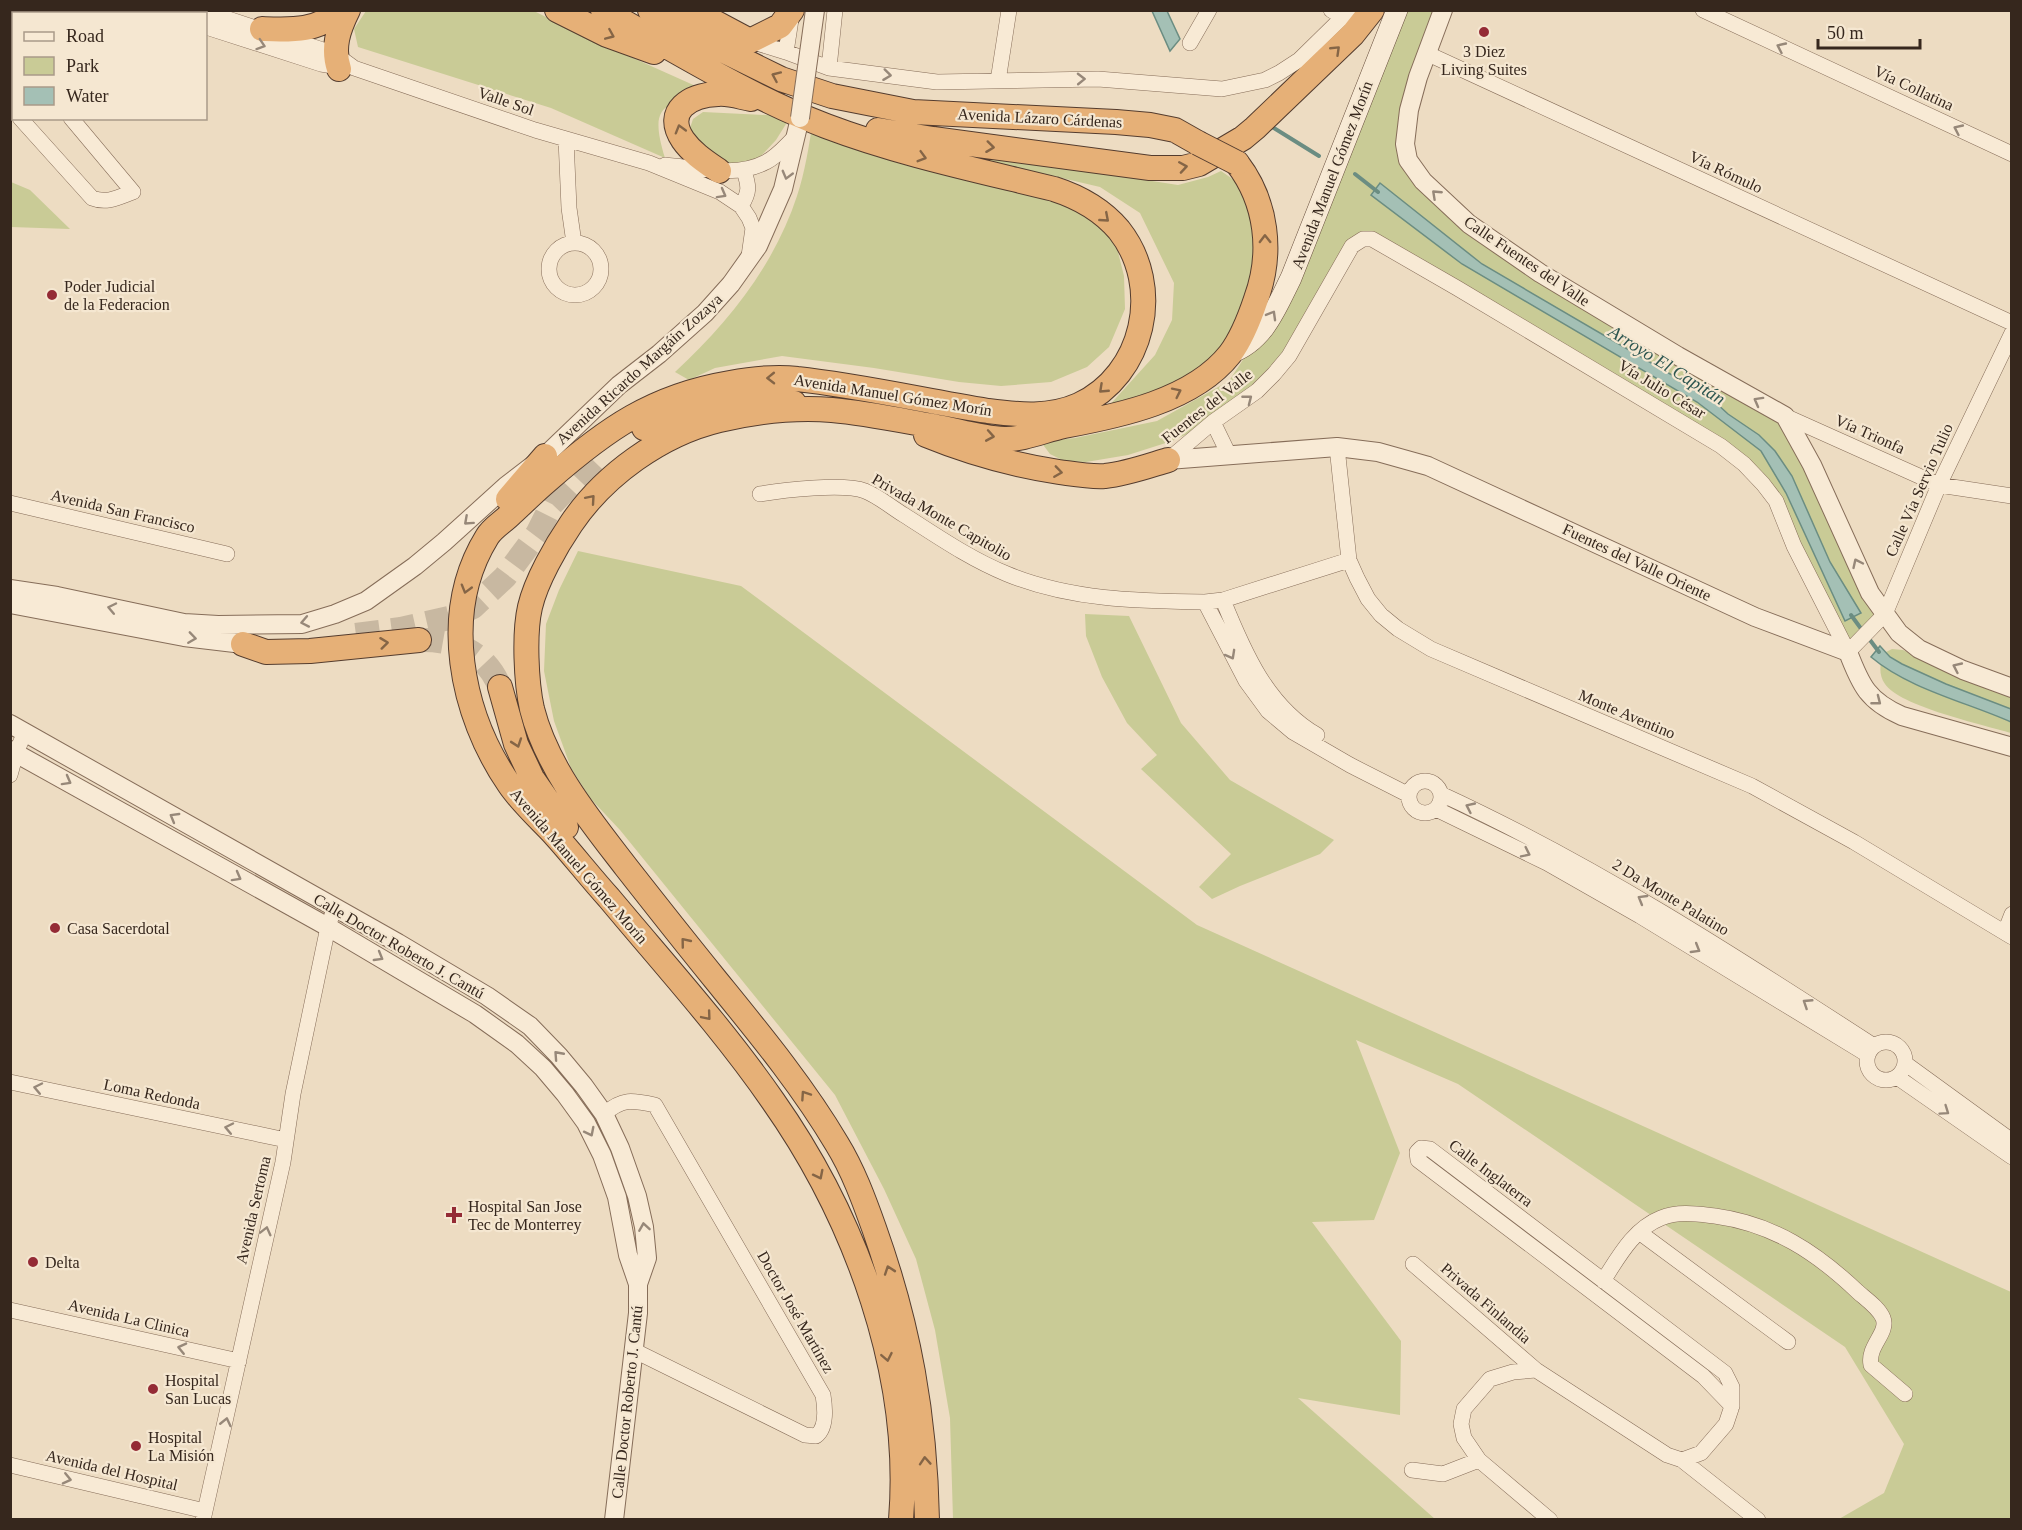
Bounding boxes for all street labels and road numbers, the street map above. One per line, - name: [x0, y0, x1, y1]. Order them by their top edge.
- street label: Vía Collatina: [1872, 62, 1956, 114]
- street label: Avenida Manuel Gómez Morín: [1288, 79, 1376, 271]
- street label: Valle Sol: [476, 83, 537, 119]
- street label: Avenida Lázaro Cárdenas: [957, 105, 1123, 131]
- street label: Vía Rómulo: [1687, 148, 1765, 196]
- street label: Calle Fuentes del Valle: [1461, 213, 1593, 309]
- street label: Avenida Ricardo Margáin Zozaya: [553, 290, 726, 449]
- street label: Vía Julio César: [1615, 356, 1709, 422]
- street label: Fuentes del Valle: [1158, 365, 1256, 447]
- street label: Avenida Manuel Gómez Morín: [793, 371, 993, 419]
- street label: Vía Trionfa: [1833, 411, 1907, 457]
- street label: Calle Vía Servio Tulio: [1882, 421, 1956, 559]
- street label: Privada Monte Capitolio: [869, 470, 1015, 565]
- street label: Avenida San Francisco: [49, 486, 197, 536]
- street label: Fuentes del Valle Oriente: [1560, 520, 1714, 604]
- street label: Monte Aventino: [1576, 686, 1678, 742]
- street label: Avenida Manuel Gómez Morín: [507, 785, 651, 947]
- street label: 2 Da Monte Palatino: [1610, 855, 1732, 939]
- street label: Calle Doctor Roberto J. Cantú: [311, 890, 487, 1002]
- street label: Loma Redonda: [102, 1075, 202, 1113]
- street label: Calle Inglaterra: [1445, 1136, 1536, 1211]
- street label: Avenida Sertoma: [232, 1154, 274, 1266]
- street label: Doctor José Martínez: [754, 1248, 838, 1376]
- street label: Privada Finlandia: [1438, 1259, 1534, 1347]
- street label: Avenida La Clinica: [67, 1296, 191, 1340]
- street label: Calle Doctor Roberto J. Cantú: [608, 1305, 646, 1499]
- street label: Avenida del Hospital: [44, 1447, 180, 1495]

